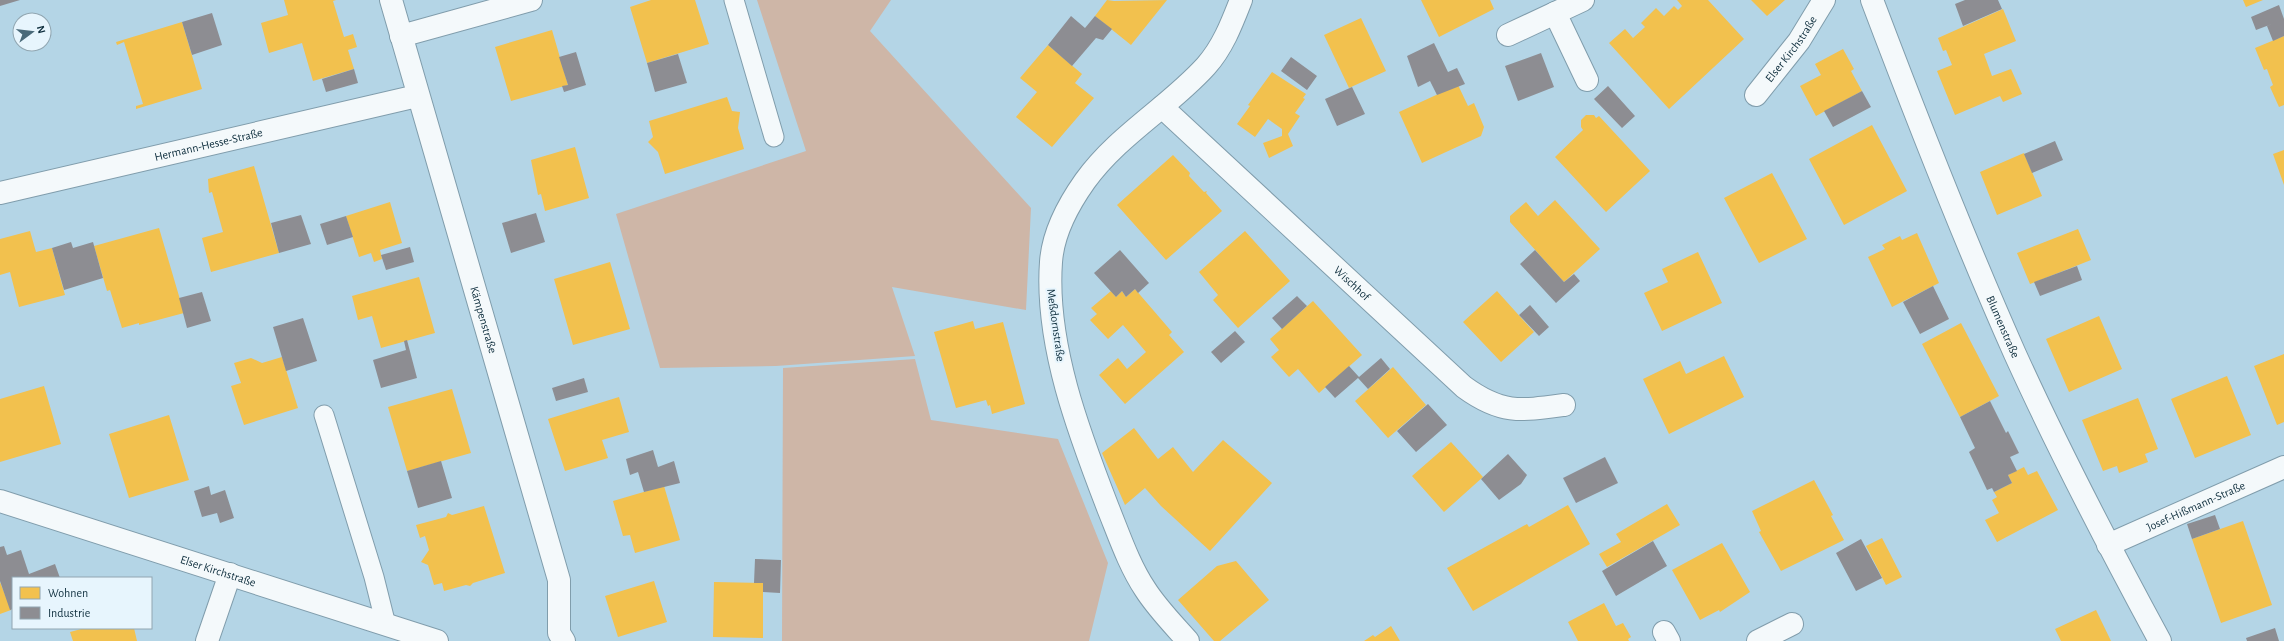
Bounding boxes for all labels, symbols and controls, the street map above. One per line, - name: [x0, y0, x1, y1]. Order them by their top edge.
- north arrow: [12, 12, 52, 52]
- street label: Elser Kirchstraße: [1763, 14, 1819, 84]
- text: N: [35, 24, 47, 35]
- street label: Hermann-Hesse-Straße: [153, 126, 264, 163]
- street label: Wischhof: [1332, 264, 1373, 304]
- street label: Kämpenstraße: [468, 285, 499, 355]
- street label: Meßdornstraße: [1045, 288, 1067, 362]
- street label: Blumenstraße: [1984, 294, 2022, 360]
- street label: Josef-Hißmann-Straße: [2145, 479, 2247, 533]
- street label: Elser Kirchstraße: [179, 553, 257, 589]
- legend: [12, 577, 152, 629]
- text: Wohnen: [48, 587, 88, 599]
- text: Industrie: [48, 607, 90, 619]

